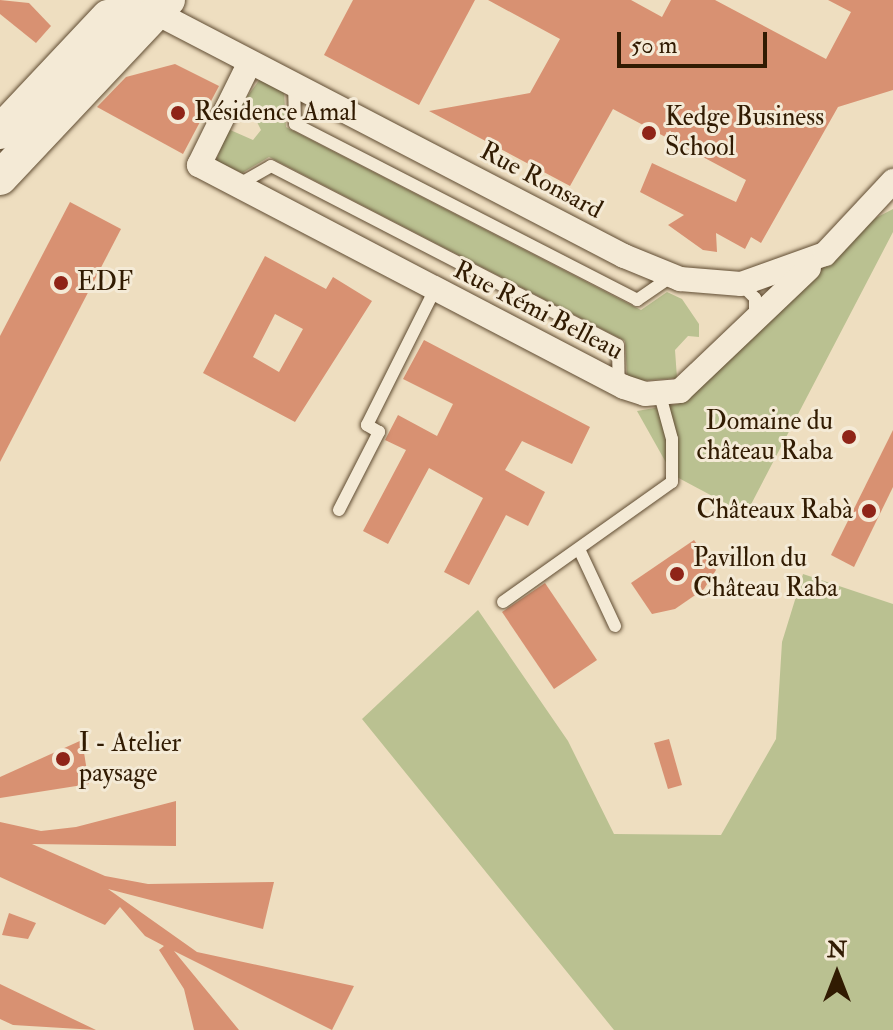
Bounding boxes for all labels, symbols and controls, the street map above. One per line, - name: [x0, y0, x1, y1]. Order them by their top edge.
- scale bar: [621, 16, 771, 66]
- text: 50 m: [631, 30, 677, 61]
- place label: Résidence Amal: [194, 97, 357, 129]
- place label: Kedge Business School: [665, 102, 824, 164]
- marker: Résidence Amal: [169, 104, 187, 122]
- marker: Kedge Business School: [640, 124, 658, 142]
- street label: Rue Ronsard: [474, 136, 608, 226]
- street label: Rue Rémi Belleau: [448, 255, 628, 367]
- place label: EDF: [77, 267, 133, 299]
- marker: EDF: [52, 274, 70, 292]
- place label: Domaine du château Raba: [697, 406, 833, 468]
- marker: Domaine du château Raba: [840, 428, 858, 446]
- place label: Châteaux Rabà: [696, 495, 853, 527]
- marker: Châteaux Rabà: [860, 502, 878, 520]
- place label: Pavillon du Château Raba: [693, 543, 838, 604]
- marker: Pavillon du Château Raba: [668, 565, 686, 583]
- place label: I - Atelier paysage: [79, 728, 181, 790]
- marker: I - Atelier paysage: [54, 750, 72, 768]
- north arrow: [797, 934, 877, 1014]
- text: N: [827, 936, 847, 964]

